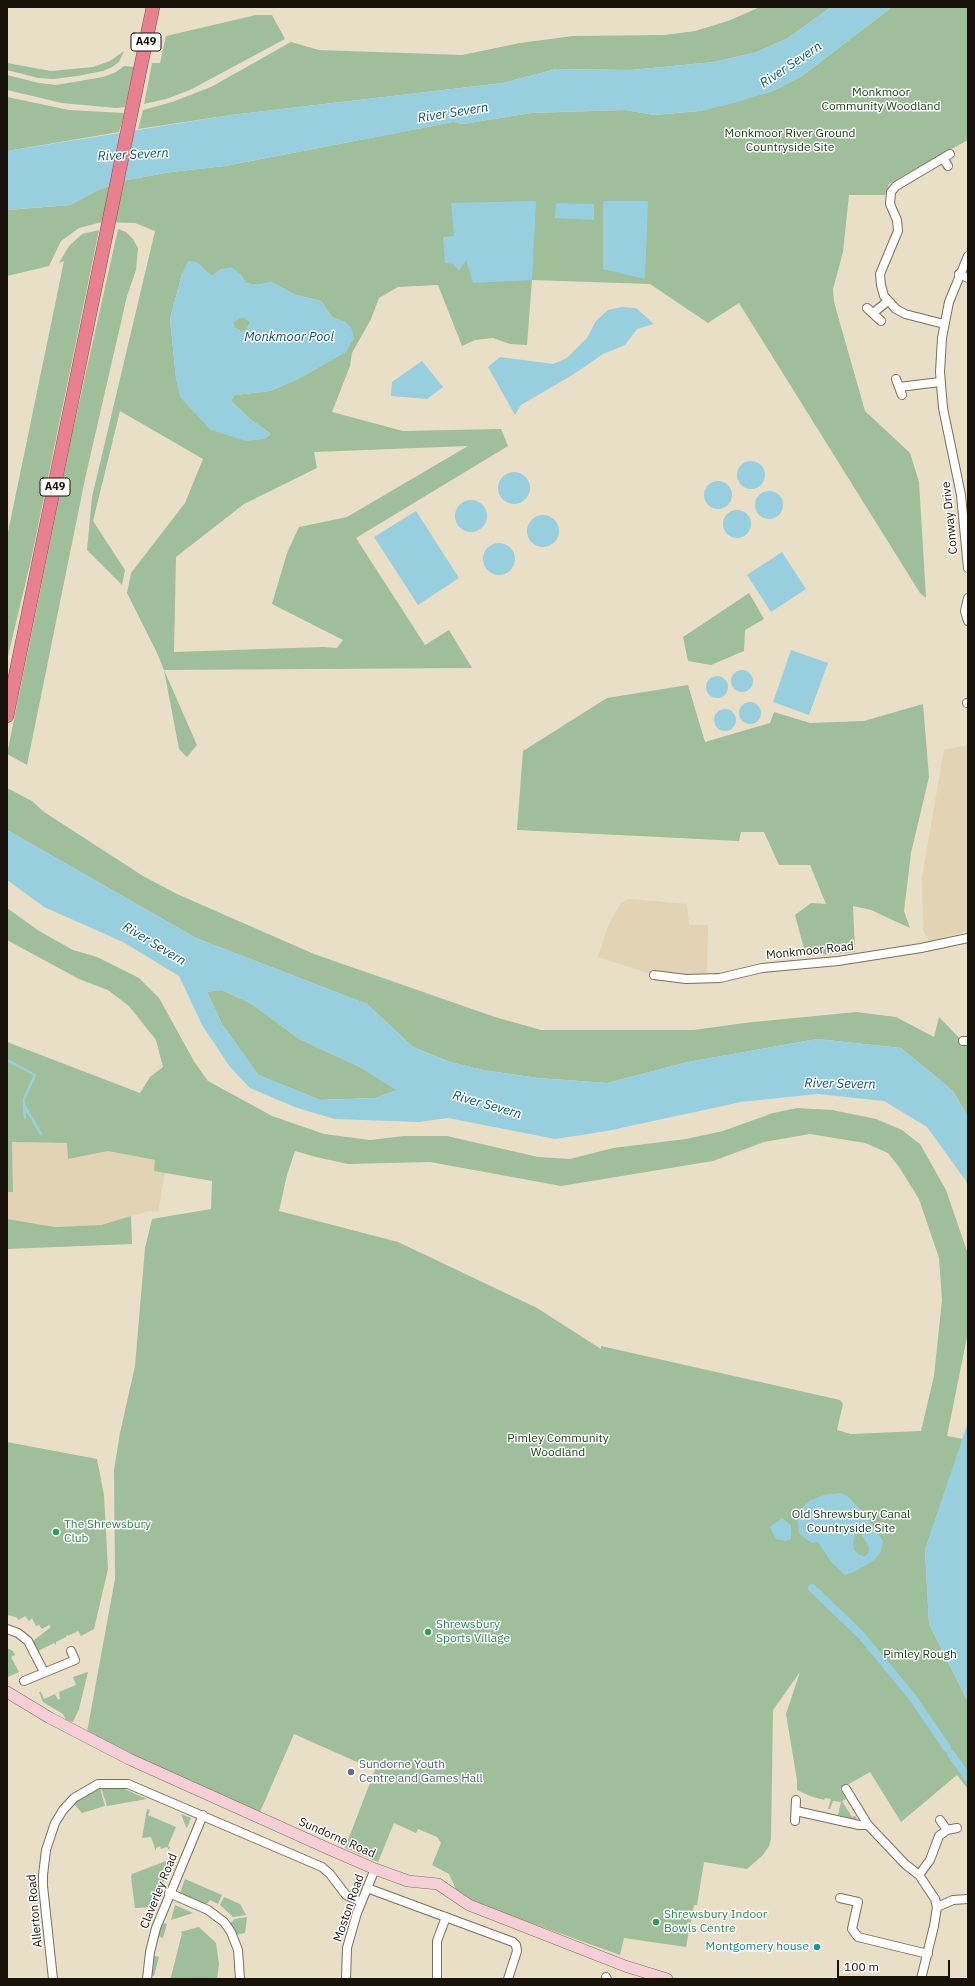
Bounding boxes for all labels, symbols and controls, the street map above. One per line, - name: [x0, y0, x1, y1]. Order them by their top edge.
- road number: A49: [131, 33, 161, 51]
- water label: River Severn: [757, 39, 825, 91]
- park label: Monkmoor Community Woodland: [821, 86, 941, 114]
- water label: River Severn: [417, 100, 489, 126]
- park label: Monkmoor River Ground Countryside Site: [724, 127, 856, 155]
- water label: River Severn: [97, 145, 169, 165]
- water label: Monkmoor Pool: [244, 329, 334, 345]
- road number: A49: [40, 478, 70, 496]
- street label: Conway Drive: [939, 481, 961, 555]
- water label: River Severn: [119, 919, 189, 969]
- street label: Monkmoor Road: [765, 939, 855, 963]
- water label: River Severn: [804, 1076, 876, 1092]
- water label: River Severn: [451, 1088, 523, 1122]
- park label: Pimley Community Woodland: [507, 1432, 609, 1460]
- park label: Old Shrewsbury Canal Countryside Site: [792, 1508, 910, 1536]
- place label: The Shrewsbury Club: [64, 1518, 151, 1546]
- marker: The Shrewsbury Club: [51, 1527, 61, 1537]
- place label: Shrewsbury Sports Village: [436, 1618, 510, 1646]
- marker: Shrewsbury Sports Village: [423, 1627, 433, 1637]
- park label: Pimley Rough: [883, 1648, 957, 1662]
- place label: Sundorne Youth Centre and Games Hall: [359, 1758, 483, 1786]
- marker: Sundorne Youth Centre and Games Hall: [346, 1767, 356, 1777]
- street label: Sundorne Road: [296, 1815, 378, 1861]
- street label: Claverley Road: [137, 1851, 181, 1931]
- street label: Moston Road: [331, 1872, 367, 1944]
- street label: Allerton Road: [25, 1874, 45, 1948]
- place label: Shrewsbury Indoor Bowls Centre: [664, 1908, 767, 1936]
- marker: Shrewsbury Indoor Bowls Centre: [651, 1917, 661, 1927]
- place label: Montgomery house: [705, 1940, 809, 1954]
- marker: Montgomery house: [812, 1942, 822, 1952]
- scale bar: [839, 1952, 952, 1978]
- text: 100 m: [844, 1959, 879, 1974]

